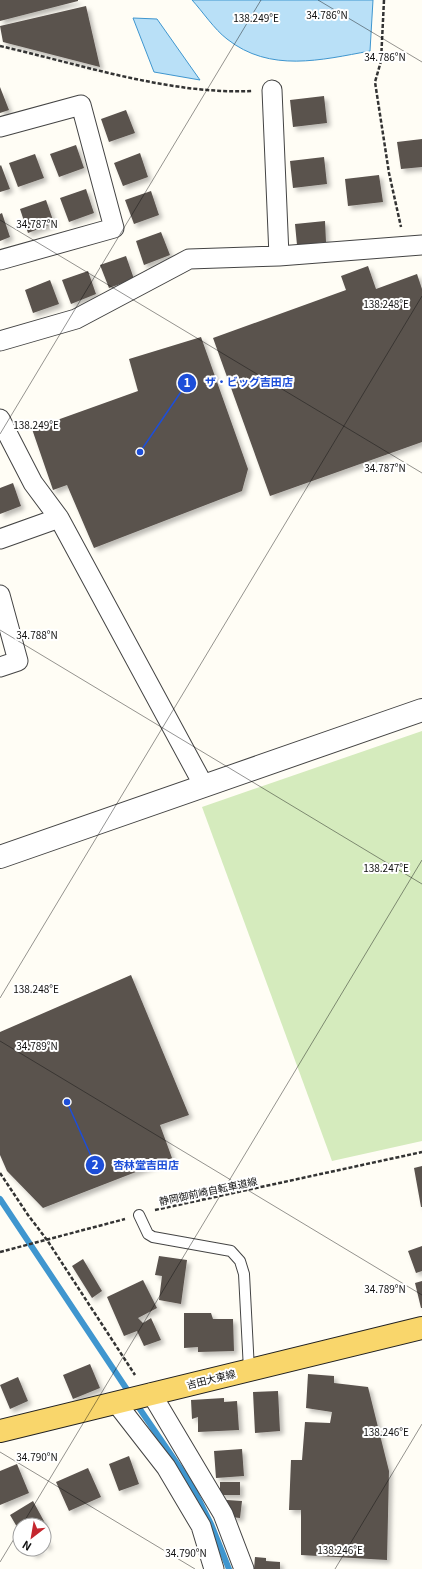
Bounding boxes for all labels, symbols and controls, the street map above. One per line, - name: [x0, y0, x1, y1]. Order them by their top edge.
- text: 34.786°N: [306, 7, 348, 22]
- text: 138.249°E: [233, 10, 279, 25]
- text: 34.786°N: [364, 49, 406, 64]
- text: 34.787°N: [16, 216, 58, 231]
- text: 138.248°E: [363, 296, 409, 311]
- callout: ザ・ビッグ吉田店: [177, 371, 301, 394]
- text: 1: [183, 373, 191, 390]
- text: ザ・ビッグ吉田店: [205, 373, 293, 389]
- text: 138.249°E: [13, 417, 59, 432]
- text: 34.787°N: [364, 460, 406, 475]
- text: 34.788°N: [16, 627, 58, 642]
- text: 138.247°E: [363, 860, 409, 875]
- text: 138.248°E: [13, 981, 59, 996]
- text: 34.789°N: [16, 1038, 58, 1053]
- callout: 杏林堂吉田店: [85, 1153, 187, 1176]
- text: 2: [91, 1155, 99, 1172]
- text: 杏林堂吉田店: [113, 1156, 179, 1172]
- street label: 静岡御前崎自転車道線: [157, 1173, 258, 1208]
- text: 34.789°N: [364, 1281, 406, 1296]
- street label: 吉田大東線: [185, 1365, 237, 1392]
- text: 138.246°E: [363, 1424, 409, 1439]
- text: 34.790°N: [16, 1449, 58, 1464]
- north arrow: [12, 1517, 52, 1557]
- text: N: [19, 1537, 34, 1555]
- text: 138.246°E: [317, 1542, 363, 1557]
- text: 34.790°N: [165, 1545, 207, 1560]

